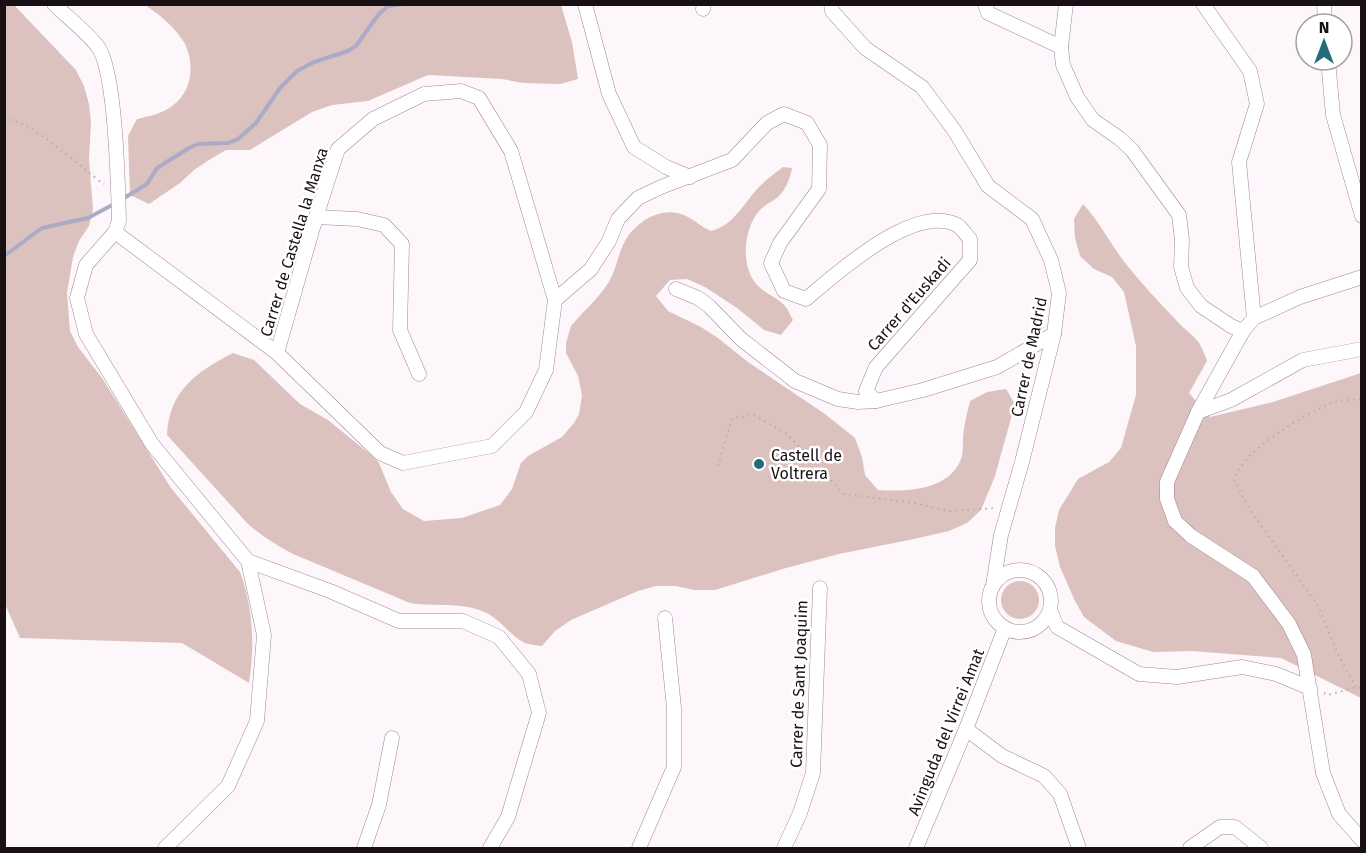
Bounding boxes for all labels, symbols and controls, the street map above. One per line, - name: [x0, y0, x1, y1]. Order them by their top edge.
- north arrow: [1294, 12, 1354, 72]
- text: N: [1319, 18, 1329, 37]
- street label: Carrer de Castella la Manxa: [256, 145, 332, 339]
- street label: Carrer d'Euskadi: [863, 253, 955, 355]
- street label: Carrer de Madrid: [1007, 295, 1051, 419]
- place label: Castell de Voltrera: [771, 446, 842, 483]
- marker: Castell de Voltrera: [752, 457, 766, 471]
- street label: Carrer de Sant Joaquim: [787, 600, 811, 768]
- street label: Avinguda del Virrei Amat: [904, 646, 988, 818]

